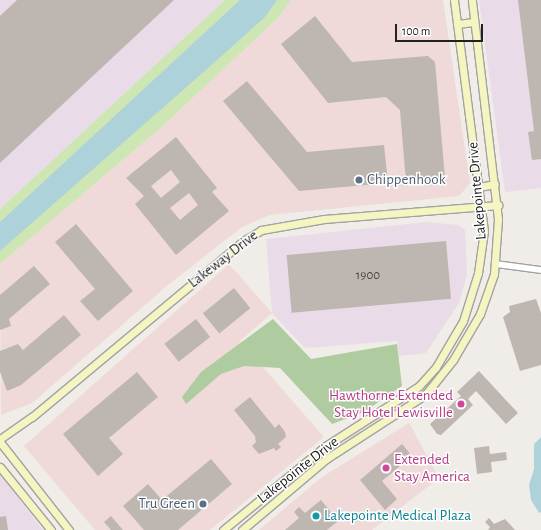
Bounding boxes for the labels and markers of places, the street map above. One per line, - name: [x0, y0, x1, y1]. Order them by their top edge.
- place label: Chippenhook: [367, 171, 446, 189]
- marker: Chippenhook: [354, 175, 364, 185]
- place label: Hawthorne Extended Stay Hotel Lewisville: [329, 386, 453, 421]
- marker: Hawthorne Extended Stay Hotel Lewisville: [456, 399, 466, 409]
- place label: Extended Stay America: [394, 450, 470, 485]
- marker: Extended Stay America: [381, 463, 391, 473]
- place label: Tru Green: [139, 495, 195, 513]
- marker: Tru Green: [198, 499, 208, 509]
- place label: Lakepointe Medical Plaza: [324, 507, 471, 525]
- marker: Lakepointe Medical Plaza: [311, 511, 321, 521]

